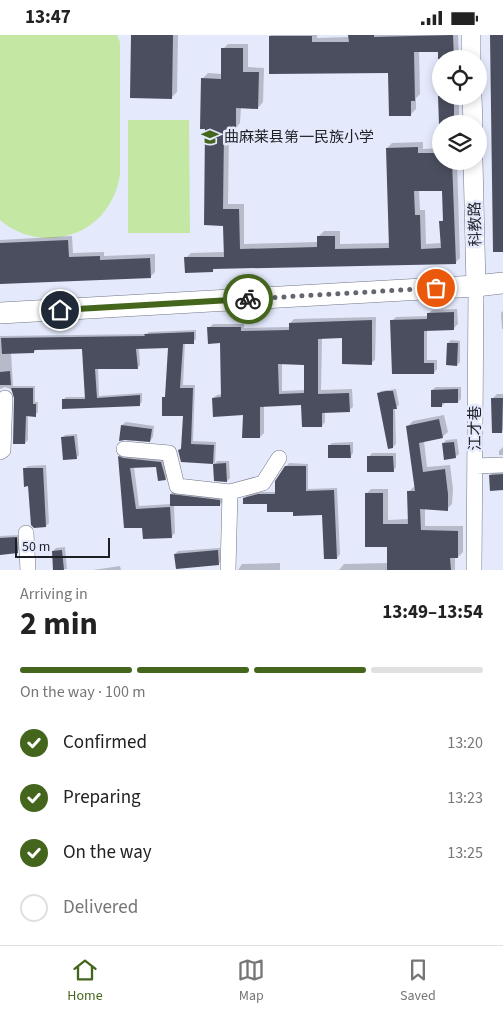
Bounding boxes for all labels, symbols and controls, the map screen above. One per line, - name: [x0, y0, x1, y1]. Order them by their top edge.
- text: 13:47: [25, 4, 71, 31]
- map controls: [432, 50, 487, 170]
- button: locate: [432, 50, 487, 105]
- button: layers: [432, 115, 487, 170]
- school or university icon: 曲麻莱县第一民族小学: [200, 127, 220, 147]
- place label: 曲麻莱县第一民族小学: [224, 127, 374, 148]
- street label: 科教路: [465, 201, 486, 247]
- pin: [415, 267, 457, 309]
- courier: [223, 274, 273, 324]
- icon: bag: [422, 274, 450, 302]
- icon: bike: [234, 285, 262, 313]
- pin: [39, 289, 81, 331]
- icon: home: [46, 296, 74, 324]
- street label: 江才巷: [465, 405, 486, 451]
- scale bar: [15, 535, 110, 558]
- text: 50 m: [22, 537, 50, 557]
- text: Arriving in: [20, 583, 88, 605]
- text: 13:49–13:54: [382, 599, 483, 626]
- text: 2 min: [20, 601, 98, 647]
- text: On the way · 100 m: [20, 681, 145, 703]
- icon: check: [20, 729, 48, 757]
- text: Confirmed: [63, 729, 147, 756]
- text: 13:20: [447, 732, 483, 754]
- icon: check: [20, 784, 48, 812]
- text: Preparing: [63, 784, 141, 811]
- text: 13:23: [447, 787, 483, 809]
- icon: check: [20, 839, 48, 867]
- text: On the way: [63, 839, 152, 866]
- text: 13:25: [447, 842, 483, 864]
- text: Delivered: [63, 894, 138, 921]
- tab: Home: [67, 956, 103, 1006]
- tab: Map: [237, 956, 265, 1006]
- tab: Saved: [400, 956, 436, 1006]

